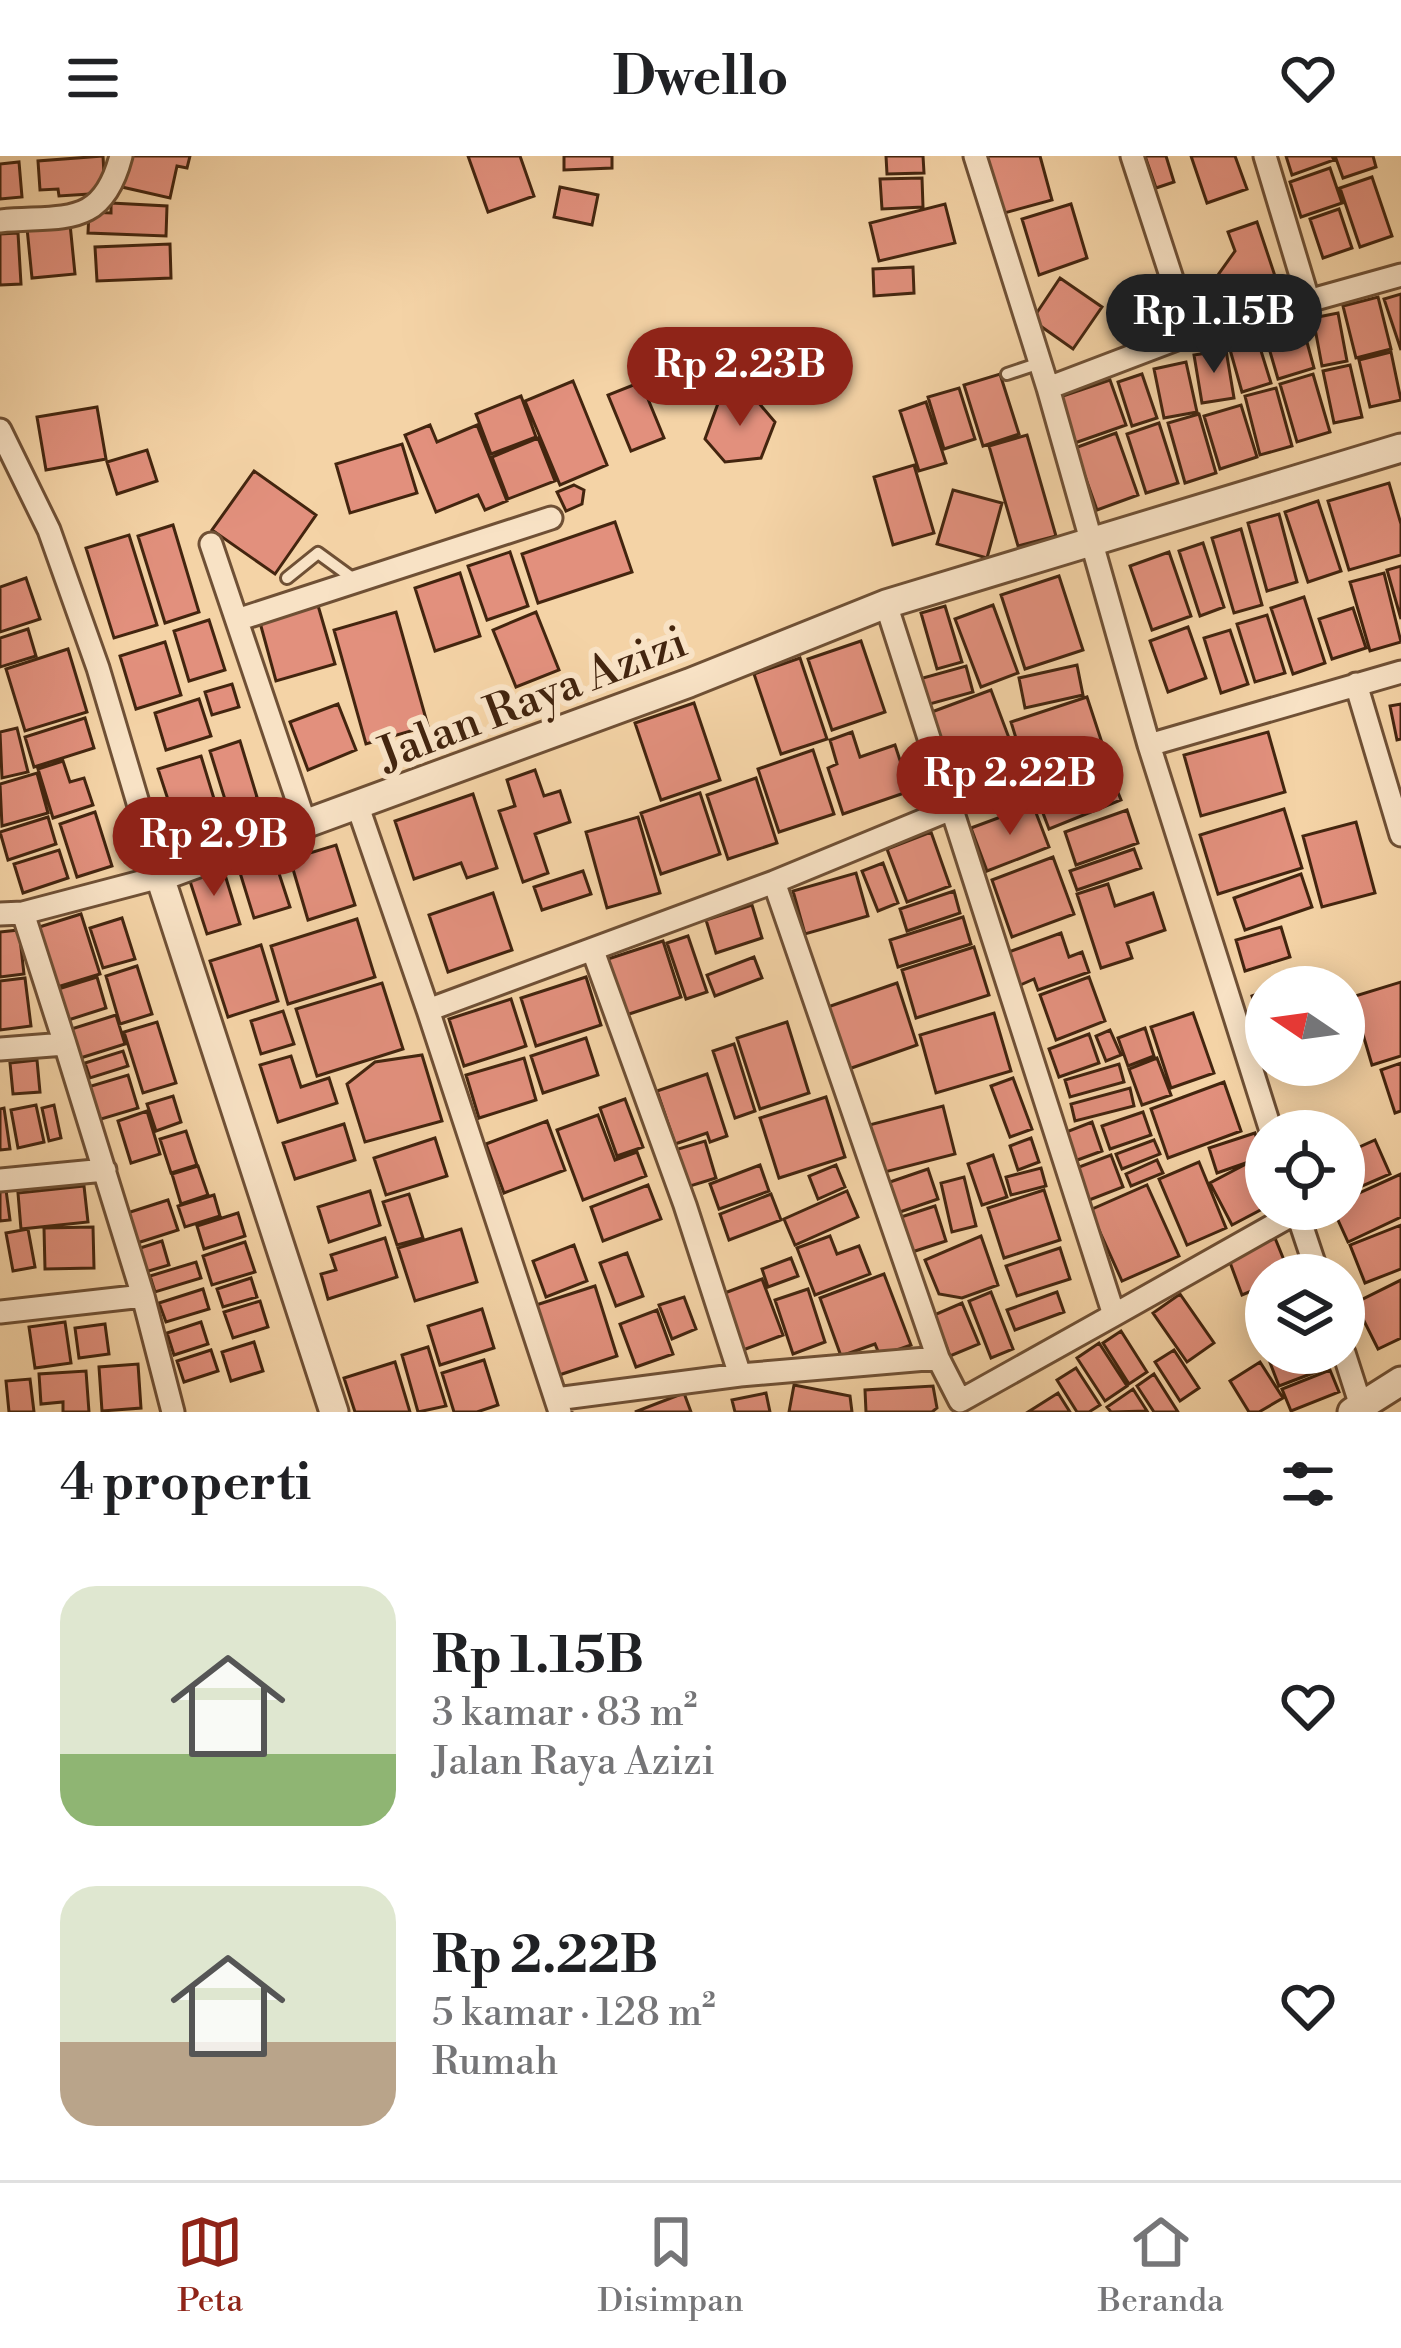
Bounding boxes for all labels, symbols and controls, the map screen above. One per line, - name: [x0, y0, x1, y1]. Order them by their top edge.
- text: Dwello: [612, 44, 789, 112]
- icon: menu: [60, 45, 126, 111]
- icon: heart: [1275, 45, 1341, 111]
- pin: Rp 1.15B: [1090, 274, 1338, 376]
- text: Rp 1.15B: [1133, 288, 1295, 337]
- pin: Rp 2.23B: [616, 327, 864, 429]
- text: Rp 2.23B: [654, 341, 826, 390]
- street label: Jalan Raya Azizi: [369, 614, 695, 785]
- pin: Rp 2.22B: [886, 736, 1134, 838]
- text: Rp 2.22B: [924, 750, 1096, 799]
- pin: Rp 2.9B: [103, 797, 325, 899]
- text: Rp 2.9B: [140, 811, 288, 860]
- north arrow: [1245, 966, 1365, 1086]
- map controls: [1245, 966, 1365, 1374]
- button: locate: [1245, 1110, 1365, 1230]
- button: layers: [1245, 1254, 1365, 1374]
- icon: filters: [1275, 1451, 1341, 1517]
- text: 4 properti: [60, 1452, 311, 1516]
- text: Rp 1.15B: [432, 1625, 644, 1689]
- icon: home: [156, 1634, 300, 1778]
- icon: heart: [1275, 1673, 1341, 1739]
- text: 3 kamar · 83 m²: [432, 1689, 697, 1738]
- text: Jalan Raya Azizi: [432, 1738, 715, 1787]
- text: Rp 2.22B: [432, 1925, 658, 1989]
- icon: home: [156, 1934, 300, 2078]
- icon: heart: [1275, 1973, 1341, 2039]
- text: 5 kamar · 128 m²: [432, 1989, 716, 2038]
- text: Rumah: [432, 2038, 558, 2087]
- tab: Peta: [177, 2209, 243, 2322]
- tab: Disimpan: [598, 2209, 744, 2322]
- tab: Beranda: [1098, 2209, 1224, 2322]

